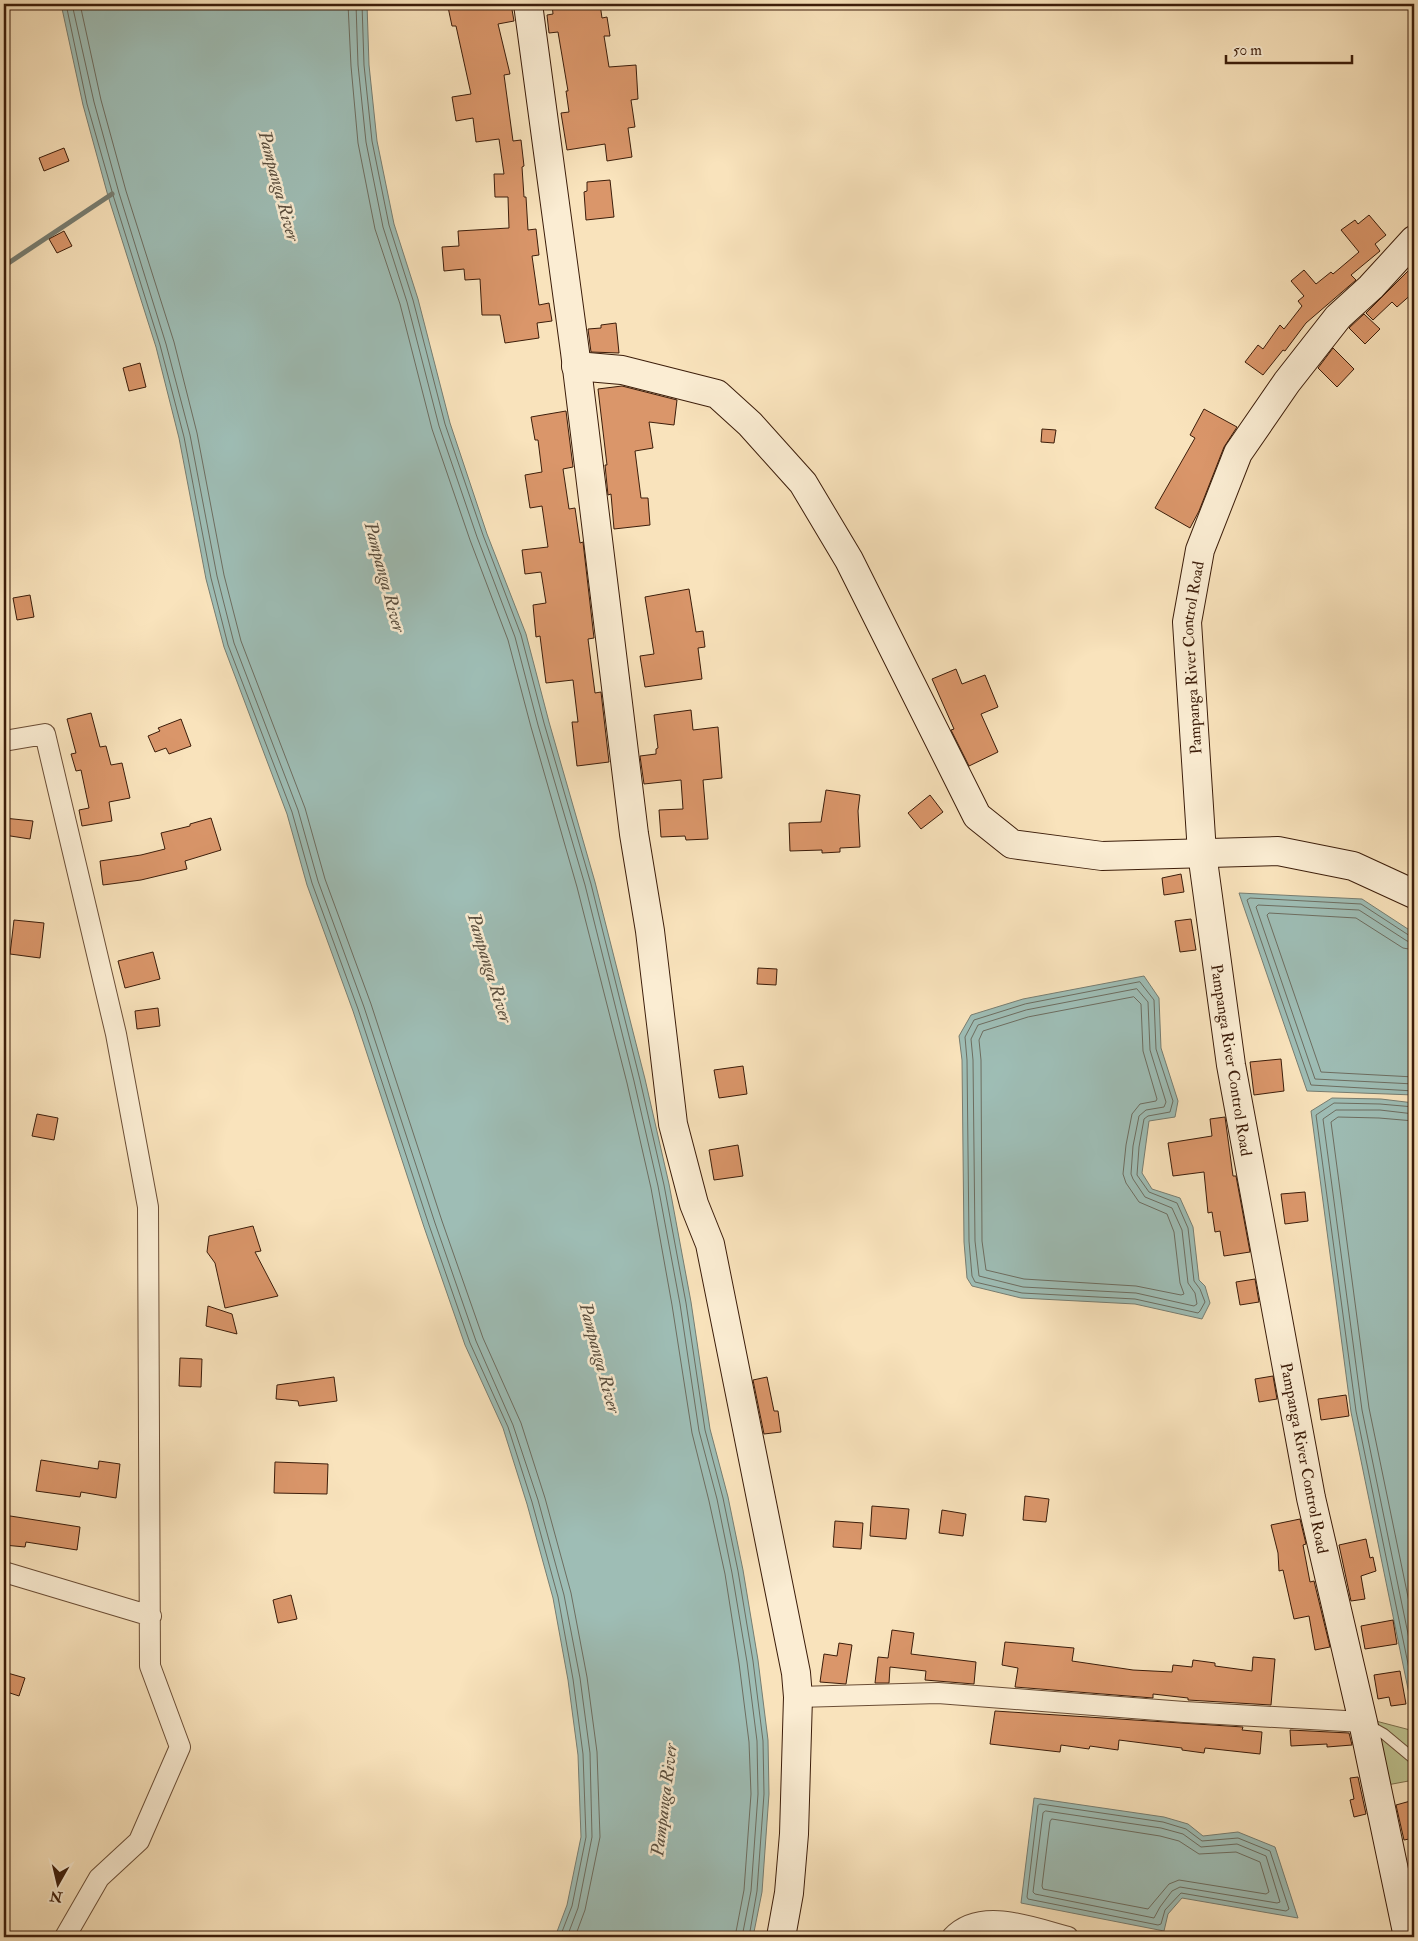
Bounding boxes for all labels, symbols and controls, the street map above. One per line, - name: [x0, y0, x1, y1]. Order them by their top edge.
- scale bar: [1226, 32, 1352, 64]
- text: 50 m: [1233, 41, 1262, 60]
- water label: Pampanga River: [252, 127, 305, 245]
- water label: Pampanga River: [358, 518, 411, 636]
- street label: Pampanga River Control Road: [1178, 559, 1209, 755]
- water label: Pampanga River: [462, 910, 517, 1027]
- street label: Pampanga River Control Road: [1205, 963, 1256, 1158]
- water label: Pampanga River: [573, 1299, 626, 1417]
- street label: Pampanga River Control Road: [1275, 1361, 1332, 1556]
- water label: Pampanga River: [646, 1741, 683, 1859]
- north arrow: [32, 1858, 82, 1908]
- text: N: [48, 1887, 65, 1906]

